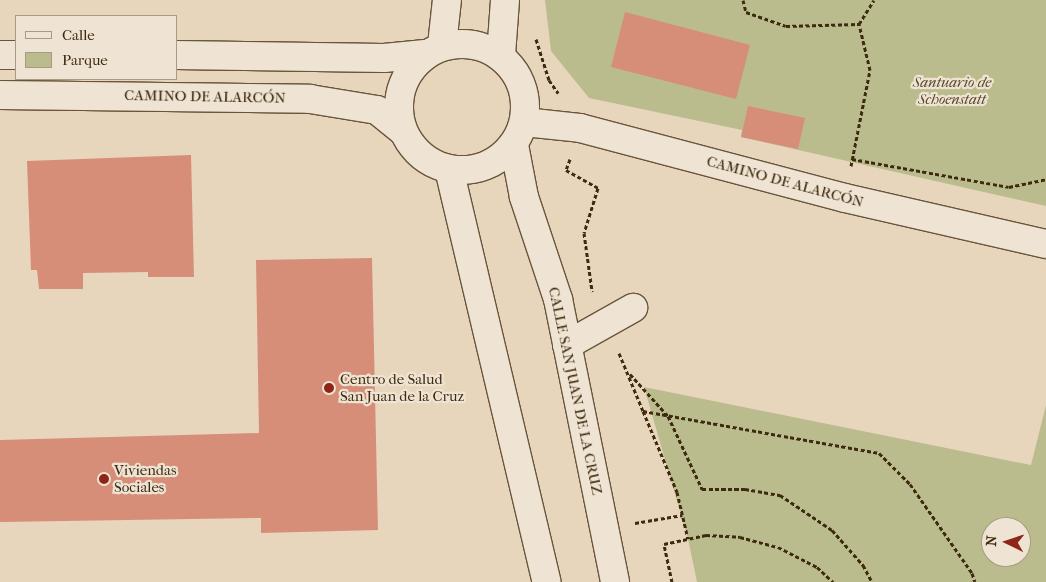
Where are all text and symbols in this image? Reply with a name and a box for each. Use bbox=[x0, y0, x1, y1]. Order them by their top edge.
legend bbox=[15, 15, 178, 80]
text: Calle bbox=[62, 26, 95, 44]
text: Parque bbox=[62, 51, 108, 69]
park label: Santuario de Schoenstatt bbox=[913, 73, 991, 108]
street label: CAMINO DE ALARCÓN bbox=[124, 87, 286, 107]
street label: CAMINO DE ALARCÓN bbox=[705, 152, 865, 212]
street label: CALLE SAN JUAN DE LA CRUZ bbox=[544, 285, 606, 497]
place label: Centro de Salud San Juan de la Cruz bbox=[340, 370, 464, 405]
marker: Centro de Salud San Juan de la Cruz bbox=[322, 381, 336, 395]
place label: Viviendas Sociales bbox=[114, 461, 176, 496]
marker: Viviendas Sociales bbox=[98, 473, 110, 485]
north arrow bbox=[981, 517, 1031, 567]
text: N bbox=[983, 535, 1000, 547]

